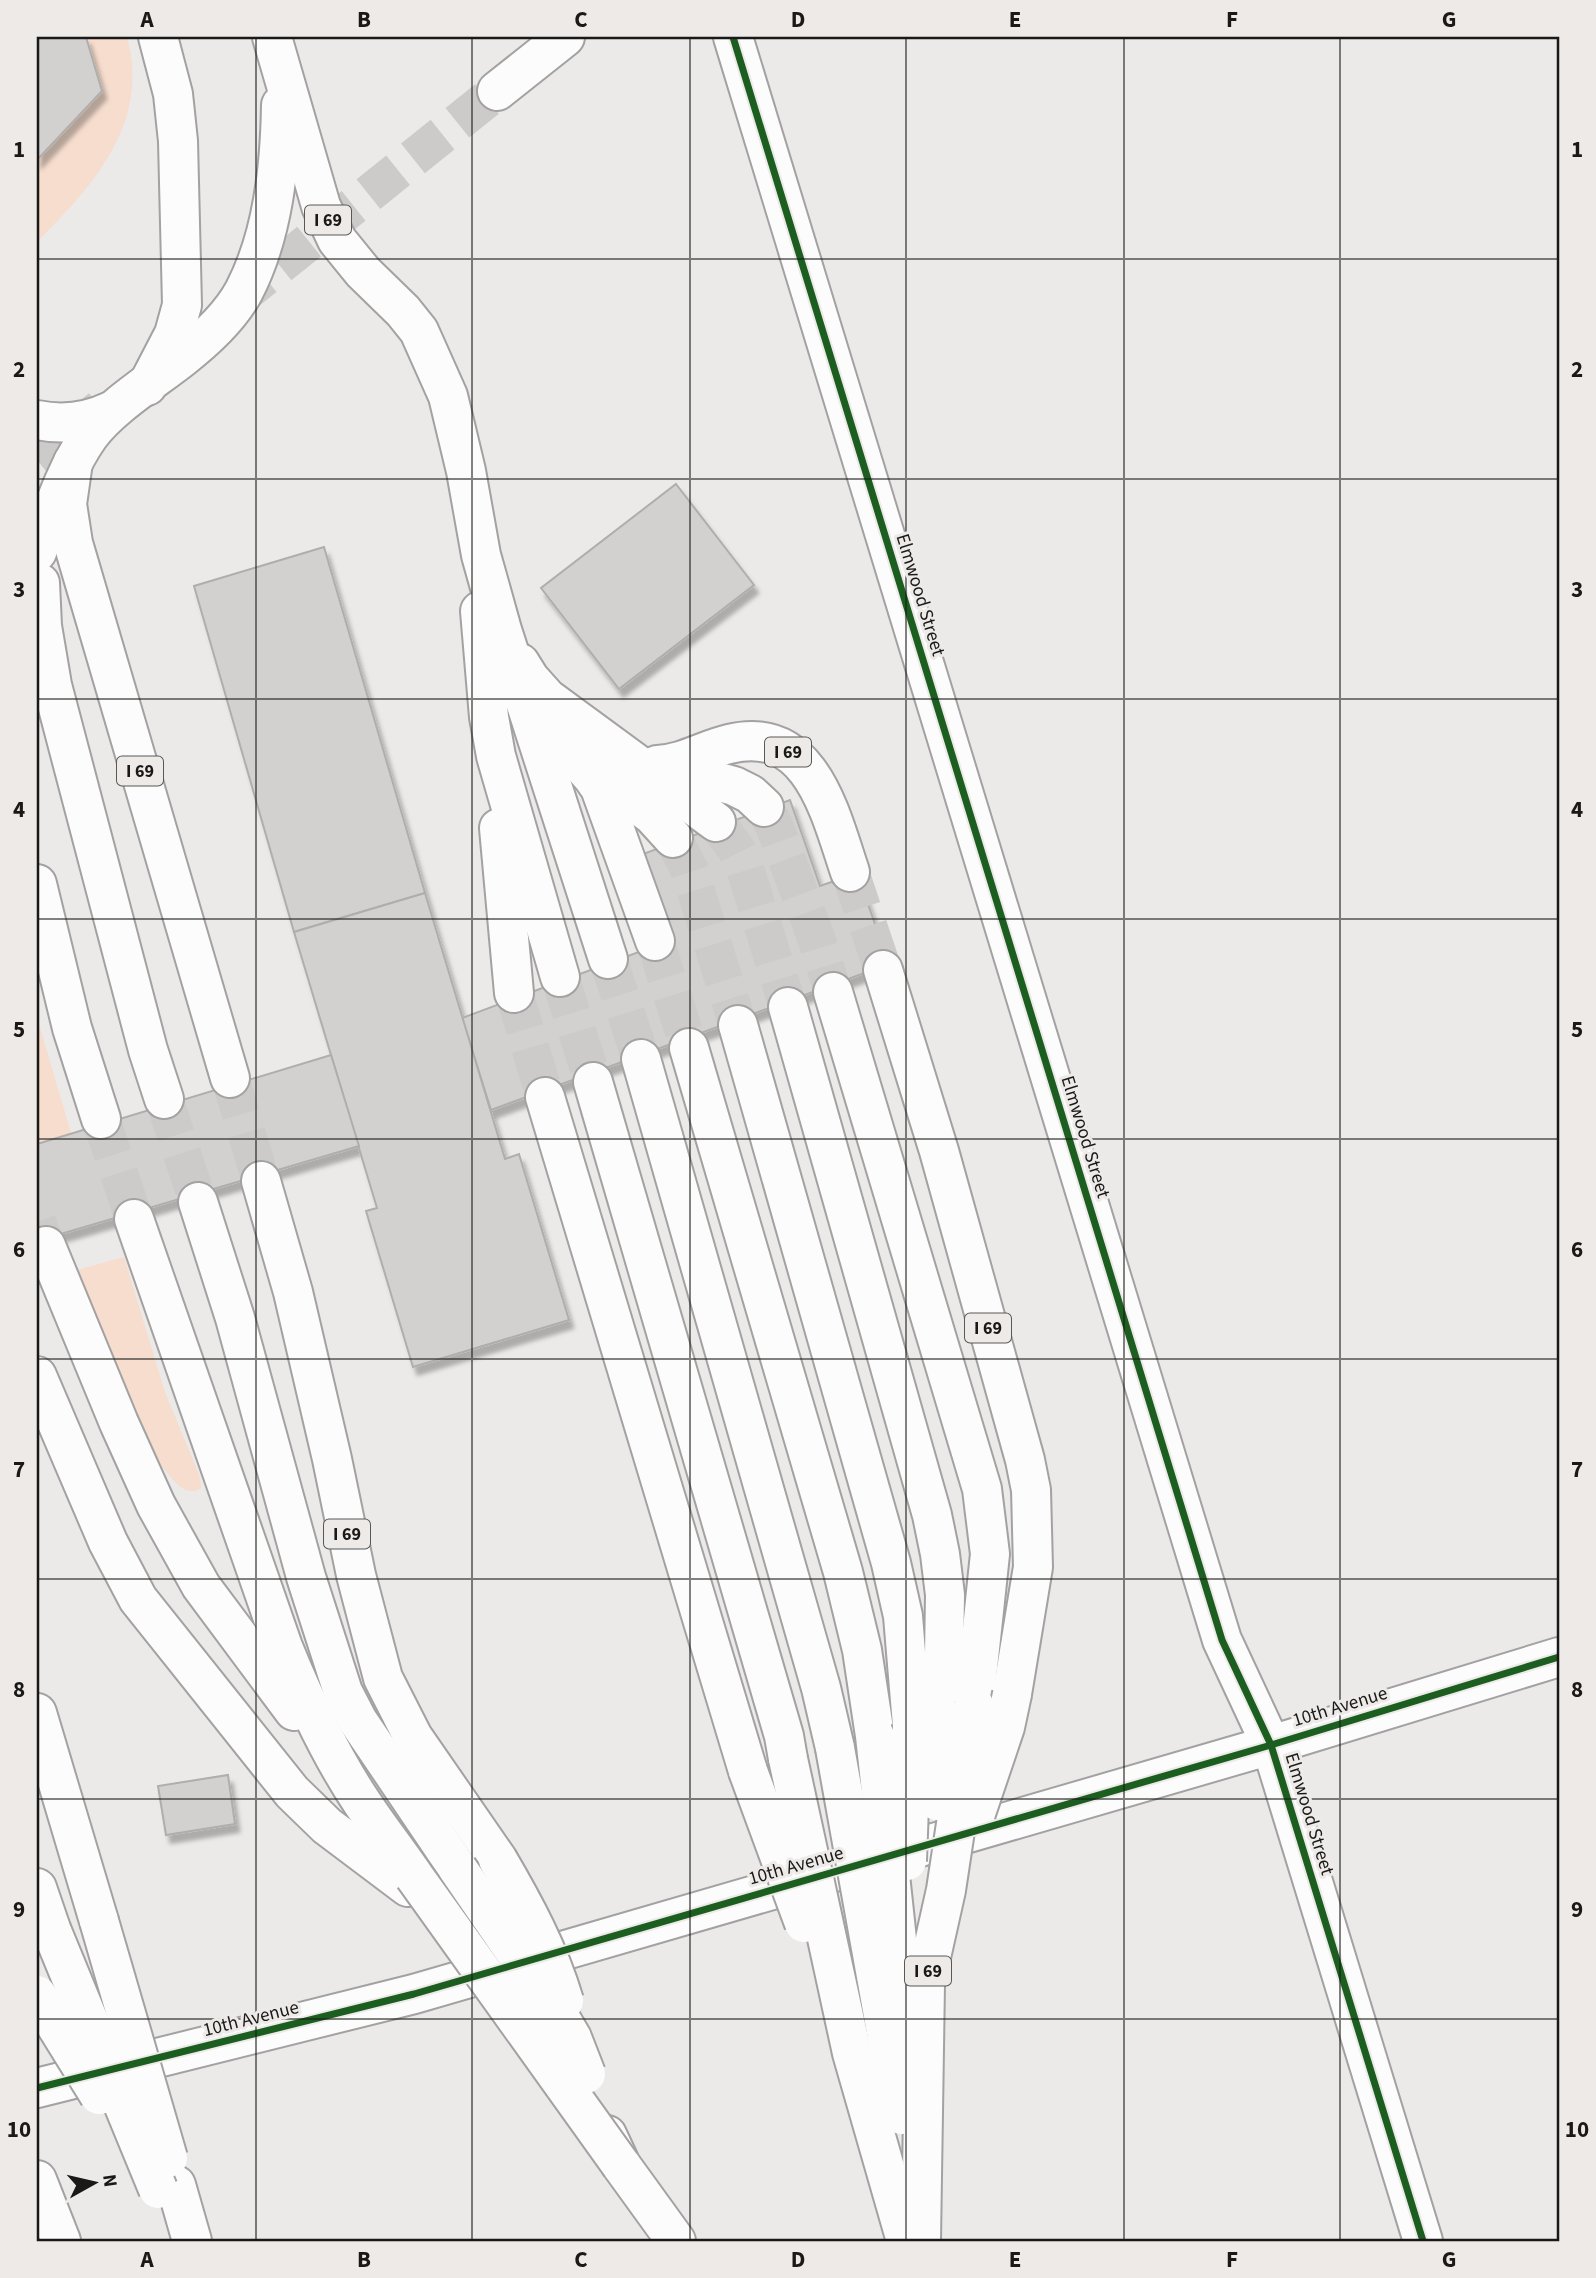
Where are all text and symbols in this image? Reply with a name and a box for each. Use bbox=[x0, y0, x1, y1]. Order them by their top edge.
text: A bbox=[139, 3, 154, 36]
text: B bbox=[357, 3, 371, 36]
text: C bbox=[574, 3, 588, 36]
text: D bbox=[791, 3, 805, 36]
text: E bbox=[1009, 3, 1021, 36]
text: F bbox=[1226, 3, 1238, 36]
text: G bbox=[1442, 3, 1456, 36]
text: 1 bbox=[13, 133, 25, 166]
text: 1 bbox=[1571, 133, 1583, 166]
road number: I 69 bbox=[305, 205, 351, 234]
text: 2 bbox=[13, 353, 25, 386]
text: 2 bbox=[1571, 353, 1583, 386]
street label: Elmwood Street bbox=[889, 530, 952, 660]
text: 3 bbox=[13, 573, 25, 606]
text: 3 bbox=[1571, 573, 1583, 606]
road number: I 69 bbox=[765, 738, 811, 766]
road number: I 69 bbox=[117, 756, 163, 786]
text: 4 bbox=[13, 793, 25, 826]
text: 4 bbox=[1571, 793, 1583, 826]
text: 5 bbox=[13, 1013, 25, 1046]
text: 5 bbox=[1571, 1013, 1583, 1046]
street label: Elmwood Street bbox=[1054, 1072, 1117, 1202]
text: 6 bbox=[13, 1233, 25, 1266]
text: 6 bbox=[1571, 1233, 1583, 1266]
road number: I 69 bbox=[965, 1314, 1011, 1343]
text: 7 bbox=[13, 1453, 25, 1486]
text: 7 bbox=[1571, 1453, 1583, 1486]
road number: I 69 bbox=[324, 1520, 370, 1548]
text: 8 bbox=[13, 1673, 25, 1706]
text: 8 bbox=[1571, 1673, 1583, 1706]
street label: 10th Avenue bbox=[1289, 1680, 1391, 1734]
street label: Elmwood Street bbox=[1278, 1749, 1341, 1879]
street label: 10th Avenue bbox=[745, 1840, 847, 1892]
text: 9 bbox=[13, 1893, 25, 1926]
text: 9 bbox=[1571, 1893, 1583, 1926]
road number: I 69 bbox=[905, 1956, 951, 1985]
street label: 10th Avenue bbox=[200, 1994, 302, 2044]
text: 10 bbox=[7, 2113, 31, 2146]
text: 10 bbox=[1565, 2113, 1589, 2146]
north arrow bbox=[60, 2148, 130, 2218]
text: N bbox=[95, 2173, 124, 2189]
text: A bbox=[139, 2243, 154, 2276]
text: B bbox=[357, 2243, 371, 2276]
text: C bbox=[574, 2243, 588, 2276]
text: D bbox=[791, 2243, 805, 2276]
text: E bbox=[1009, 2243, 1021, 2276]
text: F bbox=[1226, 2243, 1238, 2276]
text: G bbox=[1442, 2243, 1456, 2276]

